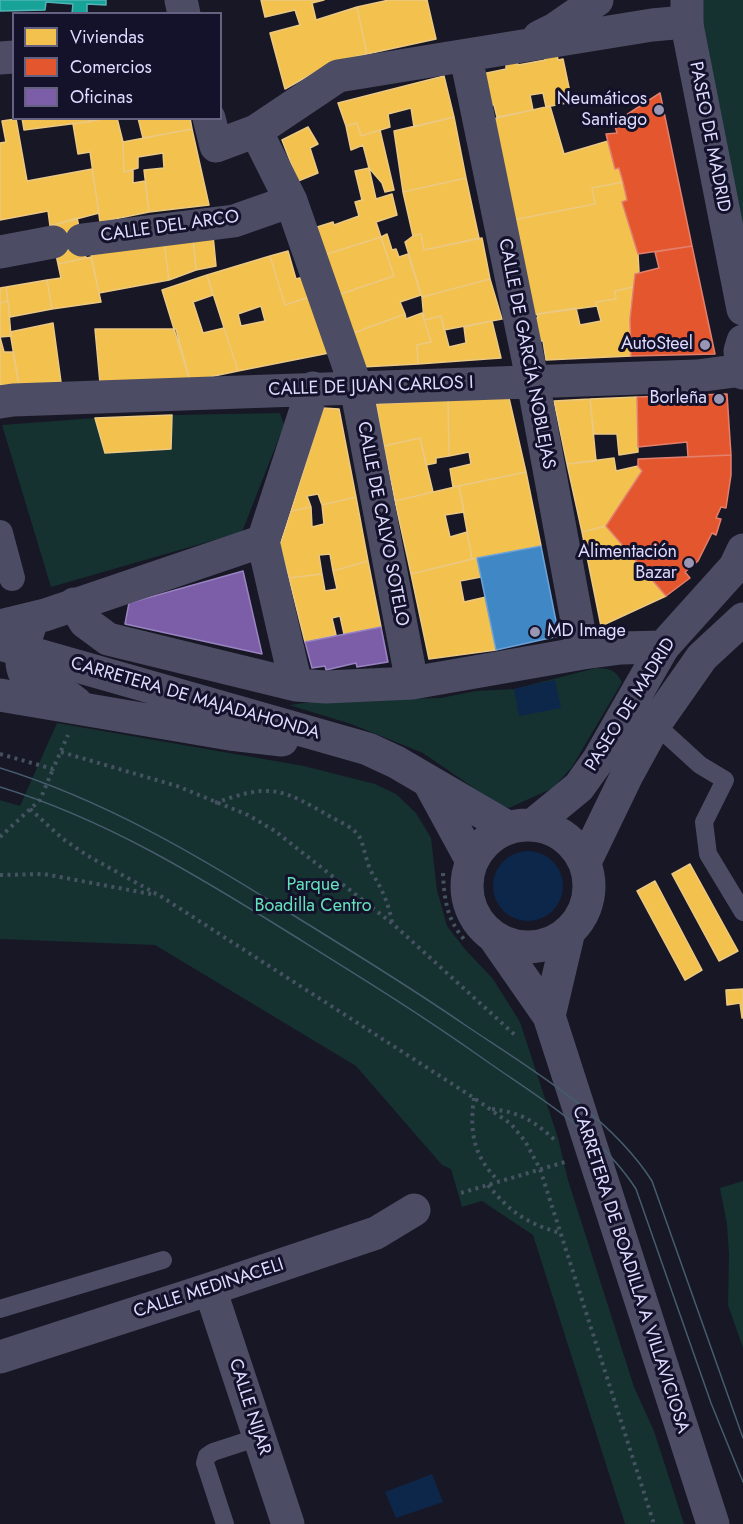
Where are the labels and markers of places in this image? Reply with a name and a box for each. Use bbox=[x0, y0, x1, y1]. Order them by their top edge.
place label: Neumáticos Santiago bbox=[557, 89, 647, 132]
marker: Neumáticos Santiago bbox=[652, 103, 666, 117]
place label: AutoSteel bbox=[621, 334, 693, 356]
marker: AutoSteel bbox=[698, 338, 712, 352]
place label: Borleña bbox=[649, 388, 707, 410]
marker: Borleña bbox=[712, 392, 726, 406]
place label: Alimentación Bazar bbox=[578, 542, 677, 584]
marker: Alimentación Bazar bbox=[682, 556, 696, 570]
place label: MD Image bbox=[547, 621, 626, 643]
marker: MD Image bbox=[528, 625, 542, 639]

